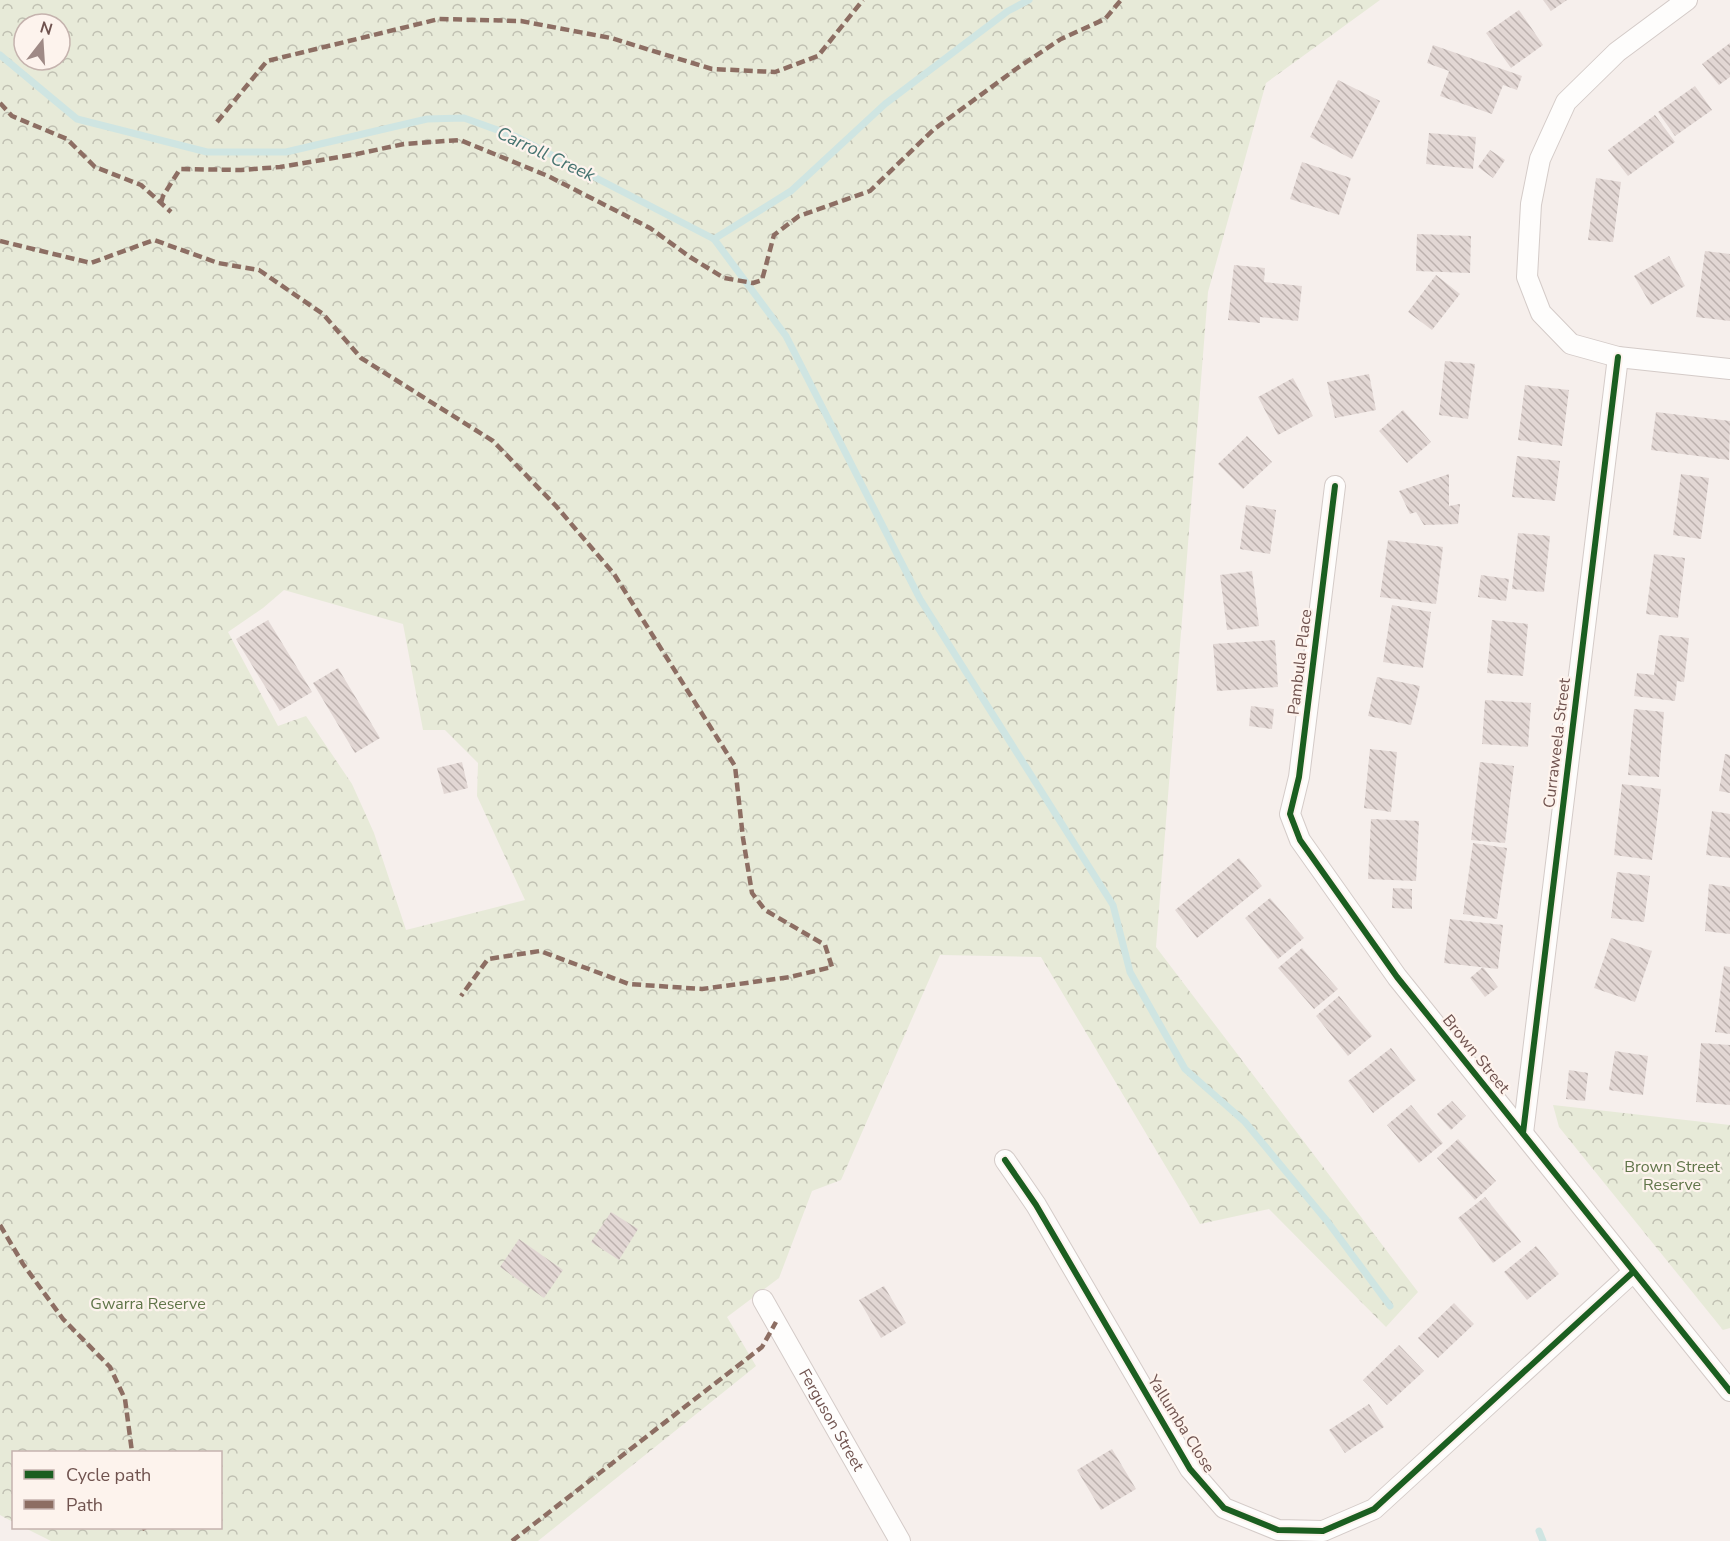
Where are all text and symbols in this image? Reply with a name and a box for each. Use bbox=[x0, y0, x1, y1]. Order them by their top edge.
north arrow bbox=[12, 12, 72, 72]
text: N bbox=[37, 16, 55, 41]
water label: Carroll Creek bbox=[493, 121, 600, 188]
street label: Pambula Place bbox=[1283, 608, 1317, 716]
street label: Curraweela Street bbox=[1538, 676, 1576, 809]
street label: Brown Street bbox=[1437, 1010, 1515, 1098]
park label: Brown Street Reserve bbox=[1624, 1156, 1720, 1196]
park label: Gwarra Reserve bbox=[90, 1293, 206, 1315]
street label: Ferguson Street bbox=[793, 1365, 869, 1476]
street label: Yallumba Close bbox=[1142, 1370, 1220, 1477]
legend bbox=[12, 1451, 222, 1529]
text: Cycle path bbox=[66, 1463, 151, 1487]
text: Path bbox=[66, 1493, 103, 1517]

